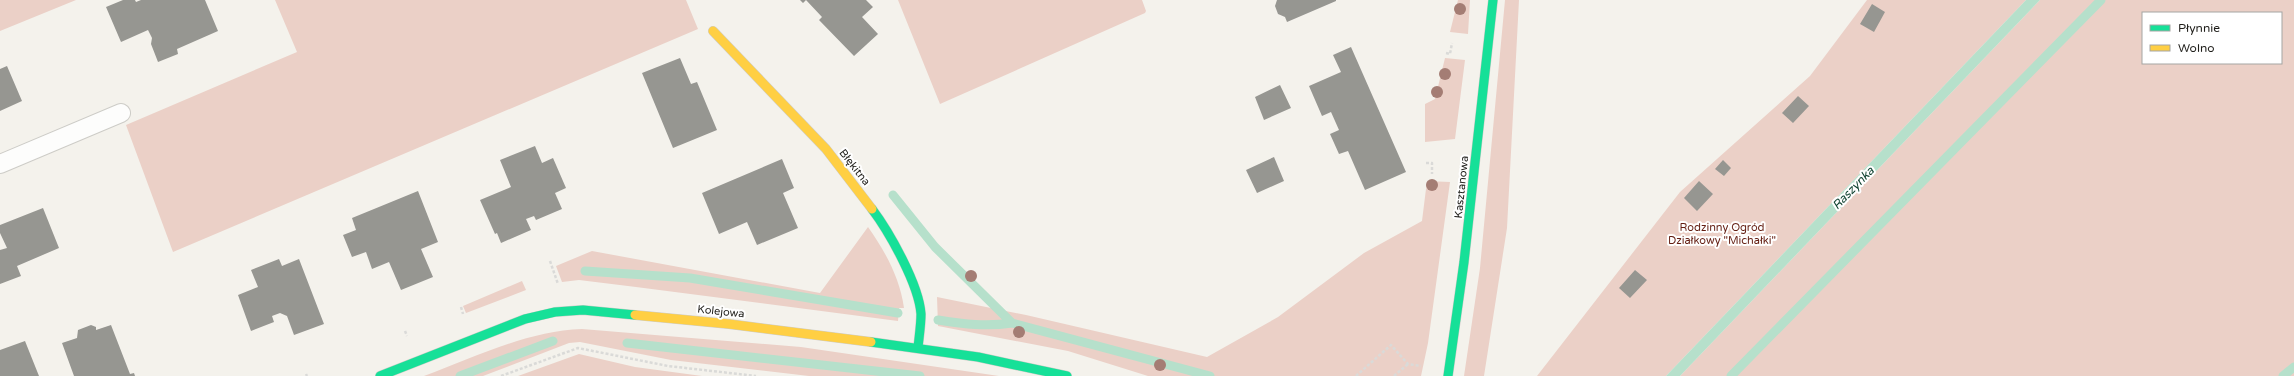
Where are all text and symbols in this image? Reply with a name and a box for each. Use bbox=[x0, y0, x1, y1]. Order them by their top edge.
legend bbox=[2142, 12, 2282, 64]
text: Płynnie bbox=[2178, 21, 2220, 35]
text: Wolno bbox=[2178, 41, 2214, 55]
street label: Błękitna bbox=[836, 147, 873, 188]
street label: Kasztanowa bbox=[1452, 155, 1471, 219]
water label: Raszynka bbox=[1829, 164, 1877, 212]
park label: Rodzinny Ogród Działkowy "Michałki" bbox=[1668, 221, 1776, 247]
street label: Kolejowa bbox=[697, 303, 745, 320]

